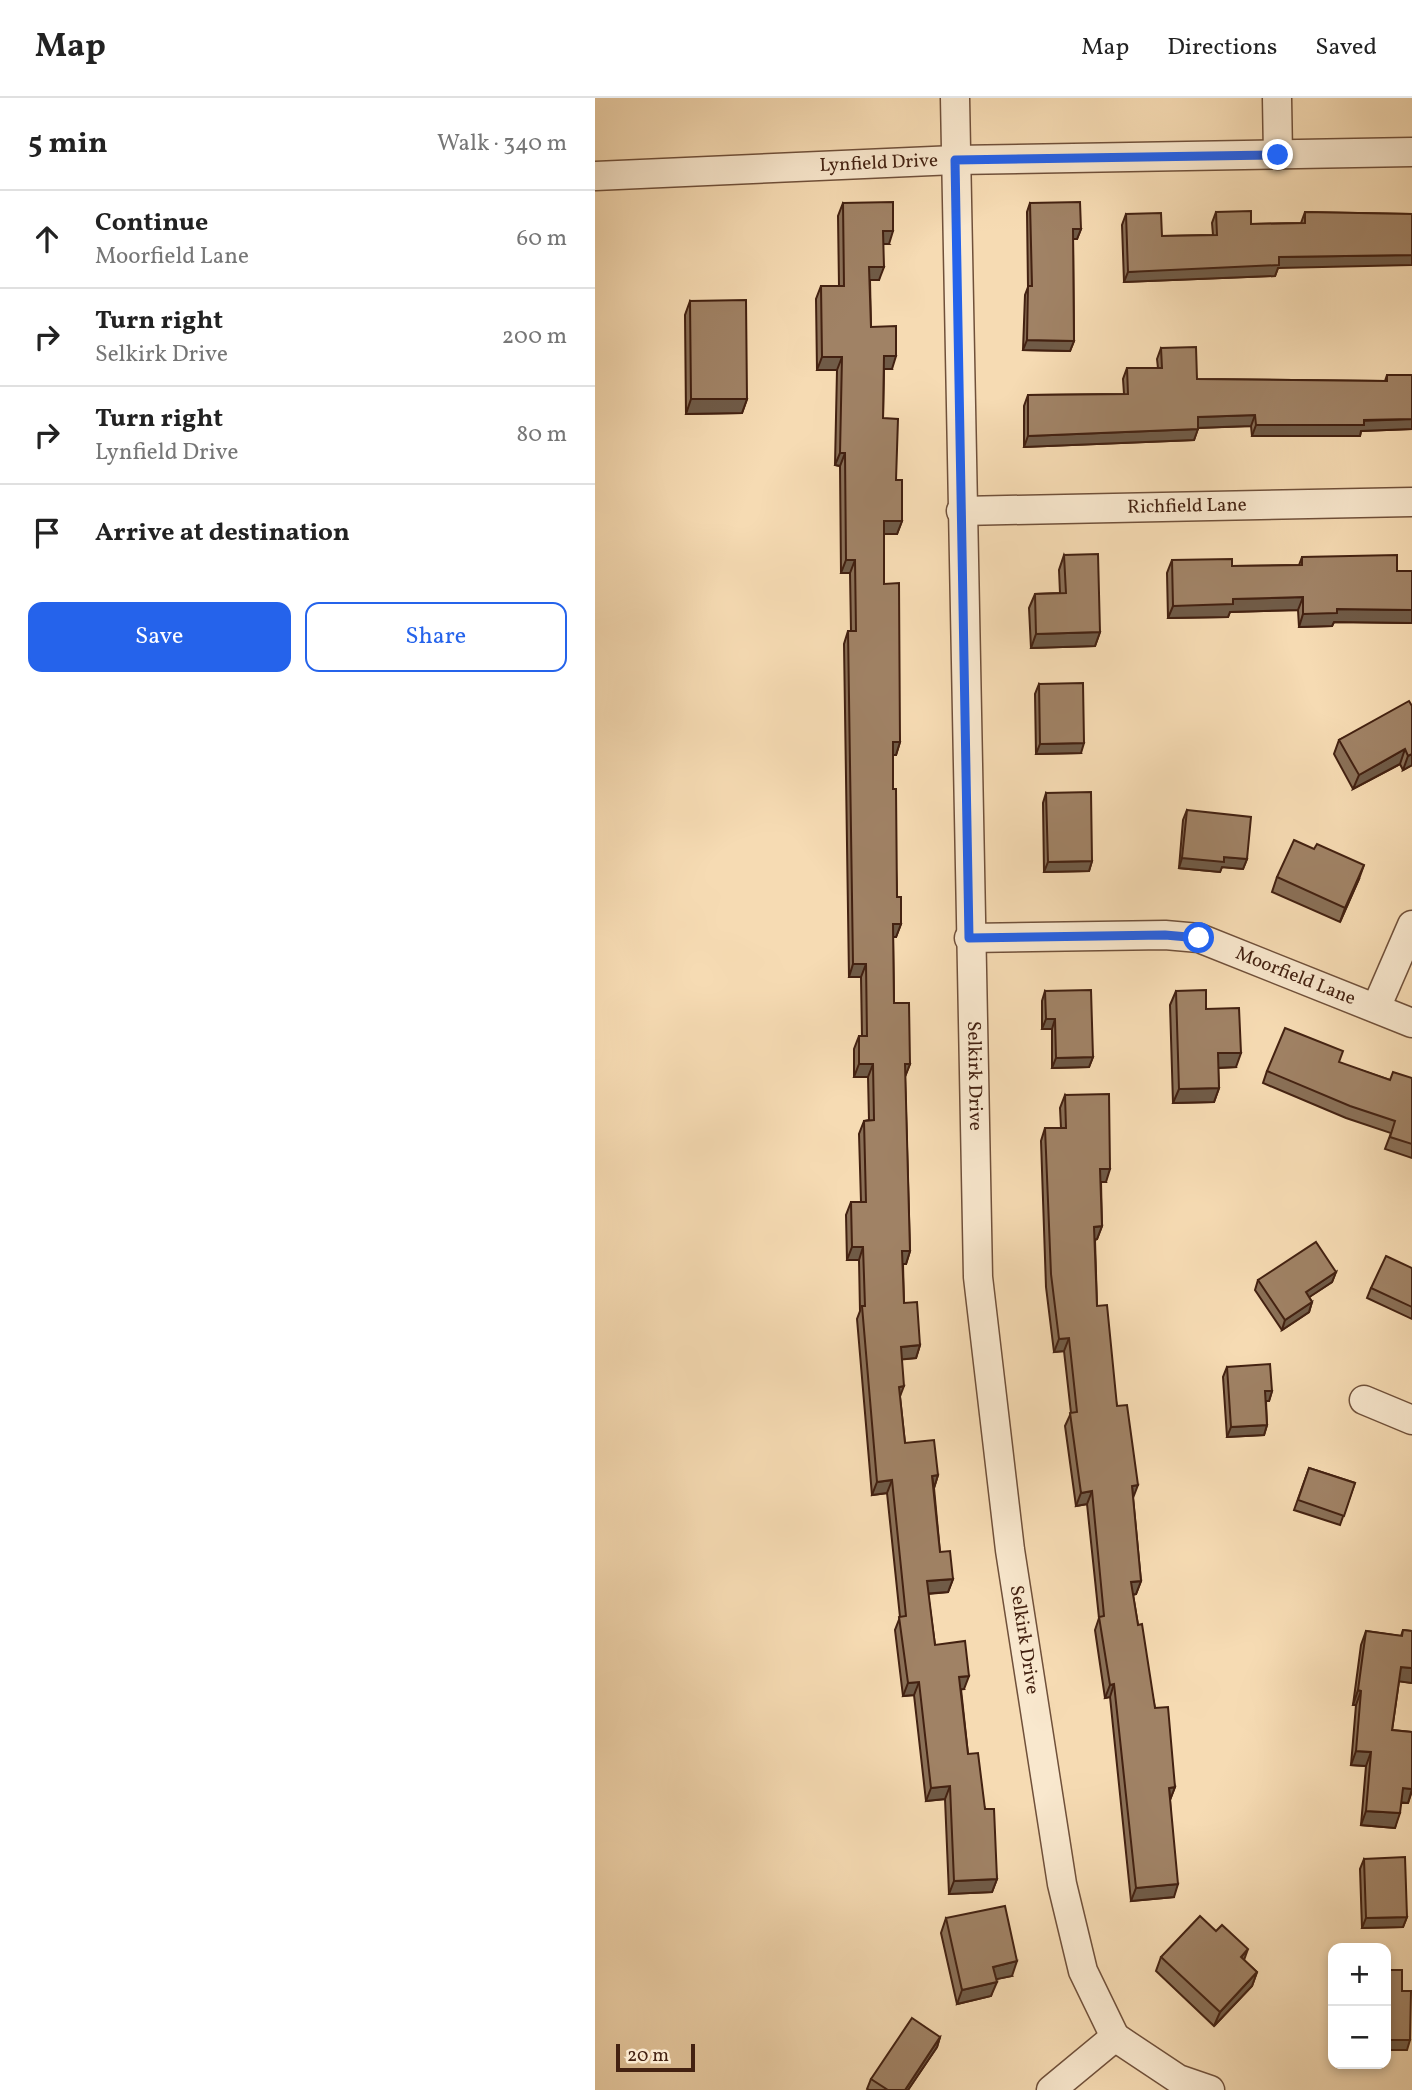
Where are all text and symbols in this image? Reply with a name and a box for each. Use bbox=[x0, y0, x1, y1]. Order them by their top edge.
text: Map bbox=[35, 25, 106, 71]
text: Map bbox=[1081, 31, 1129, 65]
text: Directions bbox=[1167, 31, 1277, 65]
text: Saved bbox=[1315, 31, 1377, 65]
text: 5 min bbox=[28, 123, 108, 165]
text: Walk · 340 m bbox=[437, 128, 567, 160]
route end bbox=[1262, 139, 1293, 170]
street label: Lynfield Drive bbox=[819, 148, 939, 179]
text: Continue bbox=[95, 205, 208, 241]
icon: ahead bbox=[28, 220, 66, 258]
text: 60 m bbox=[517, 223, 567, 255]
text: Moorfield Lane bbox=[95, 241, 249, 273]
text: Turn right bbox=[95, 303, 223, 339]
icon: right bbox=[28, 318, 66, 356]
text: 200 m bbox=[502, 321, 567, 353]
text: Selkirk Drive bbox=[95, 339, 228, 371]
text: Turn right bbox=[95, 401, 223, 437]
icon: right bbox=[28, 416, 66, 454]
text: 80 m bbox=[517, 419, 567, 451]
text: Lynfield Drive bbox=[95, 437, 238, 469]
street label: Richfield Lane bbox=[1127, 492, 1247, 521]
icon: arrive bbox=[28, 514, 66, 552]
text: Arrive at destination bbox=[95, 515, 350, 551]
button: Save bbox=[28, 602, 291, 672]
button: Share bbox=[305, 602, 567, 672]
route start bbox=[1183, 922, 1214, 953]
street label: Moorfield Lane bbox=[1232, 941, 1359, 1012]
street label: Selkirk Drive bbox=[960, 1021, 988, 1131]
street label: Selkirk Drive bbox=[1003, 1584, 1045, 1696]
map controls bbox=[1328, 1943, 1391, 2069]
button: + bbox=[1328, 1943, 1391, 2006]
button: − bbox=[1328, 2006, 1391, 2069]
scale bar bbox=[616, 2041, 695, 2073]
text: 20 m bbox=[627, 2043, 669, 2069]

